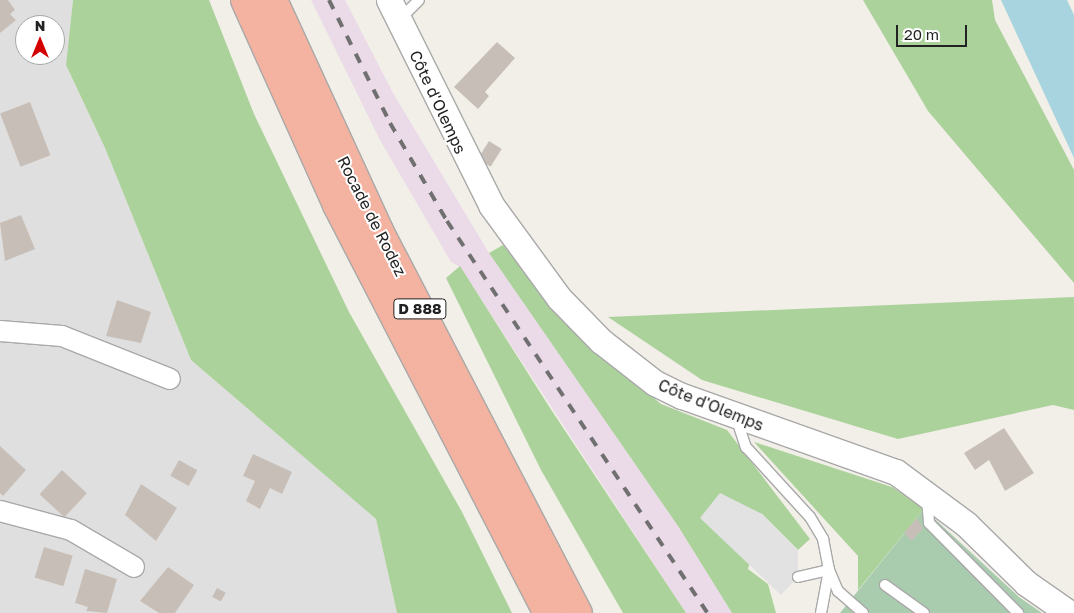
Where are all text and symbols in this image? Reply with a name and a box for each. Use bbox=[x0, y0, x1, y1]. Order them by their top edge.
north arrow bbox=[15, 15, 65, 65]
scale bar bbox=[899, 15, 970, 47]
text: N bbox=[35, 17, 45, 34]
text: 20 m bbox=[904, 25, 939, 43]
street label: Côte d'Olemps bbox=[406, 47, 470, 157]
street label: Rocade de Rodez bbox=[334, 153, 410, 279]
road number: D 888 bbox=[392, 296, 448, 322]
street label: Côte d'Olemps bbox=[655, 375, 767, 435]

